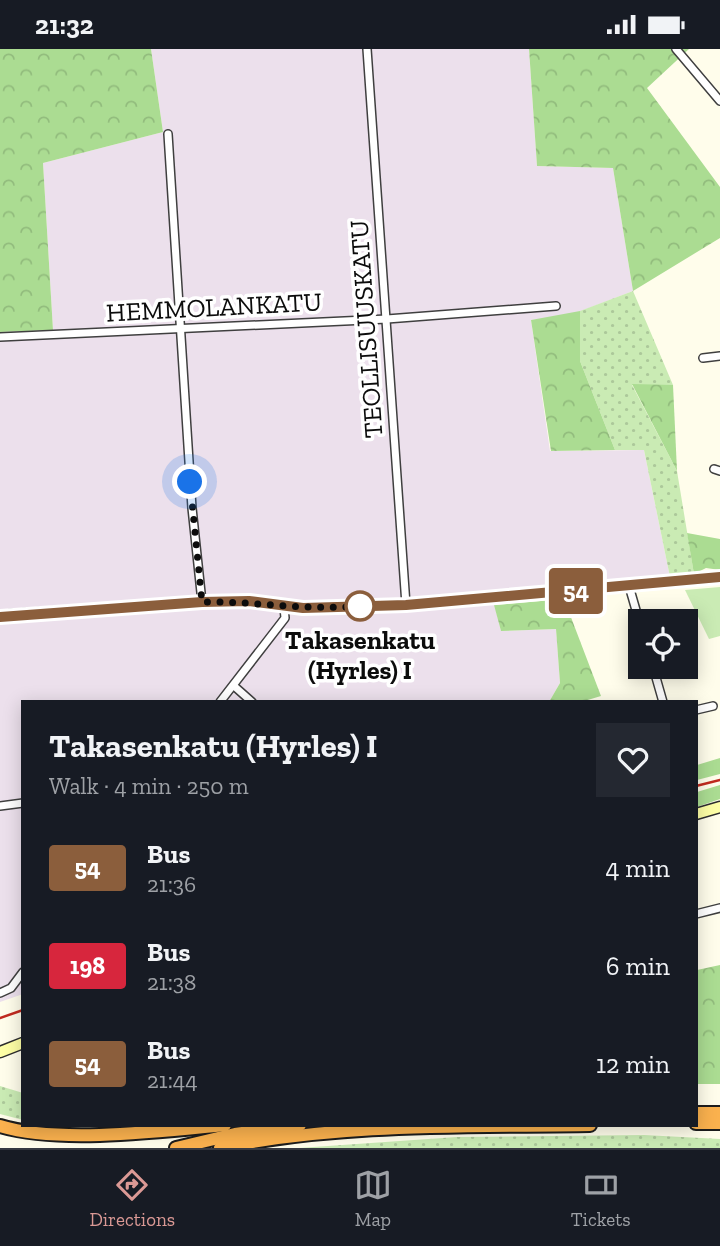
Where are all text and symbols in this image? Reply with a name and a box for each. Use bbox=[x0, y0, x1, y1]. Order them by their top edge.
text: 21:32 bbox=[35, 9, 94, 41]
street label: TEOLLISUUSKATU bbox=[342, 219, 390, 439]
street label: HEMMOLANKATU bbox=[105, 285, 323, 329]
your location bbox=[172, 464, 207, 499]
line badge: 54 bbox=[544, 568, 608, 614]
text: 54 bbox=[563, 576, 589, 605]
marker: Takasenkatu (Hyrles) I bbox=[345, 591, 375, 621]
map controls bbox=[628, 609, 698, 679]
button: locate bbox=[628, 609, 698, 679]
place label: Takasenkatu (Hyrles) I bbox=[285, 624, 435, 686]
button: heart bbox=[596, 723, 670, 797]
text: Takasenkatu (Hyrles) I bbox=[49, 726, 378, 765]
text: Walk · 4 min · 250 m bbox=[49, 772, 249, 800]
text: Bus bbox=[147, 838, 190, 870]
text: 4 min bbox=[605, 852, 670, 884]
text: 54 bbox=[74, 853, 101, 882]
text: 21:36 bbox=[147, 870, 196, 898]
text: Bus bbox=[147, 936, 190, 968]
text: 6 min bbox=[606, 950, 670, 982]
text: 198 bbox=[70, 951, 105, 980]
text: 21:38 bbox=[147, 968, 196, 996]
text: Bus bbox=[147, 1034, 190, 1066]
text: 12 min bbox=[596, 1048, 670, 1080]
text: 54 bbox=[74, 1049, 101, 1078]
text: 21:44 bbox=[147, 1066, 198, 1094]
tab: Directions bbox=[89, 1166, 175, 1231]
tab: Map bbox=[354, 1166, 392, 1231]
tab: Tickets bbox=[571, 1166, 631, 1231]

